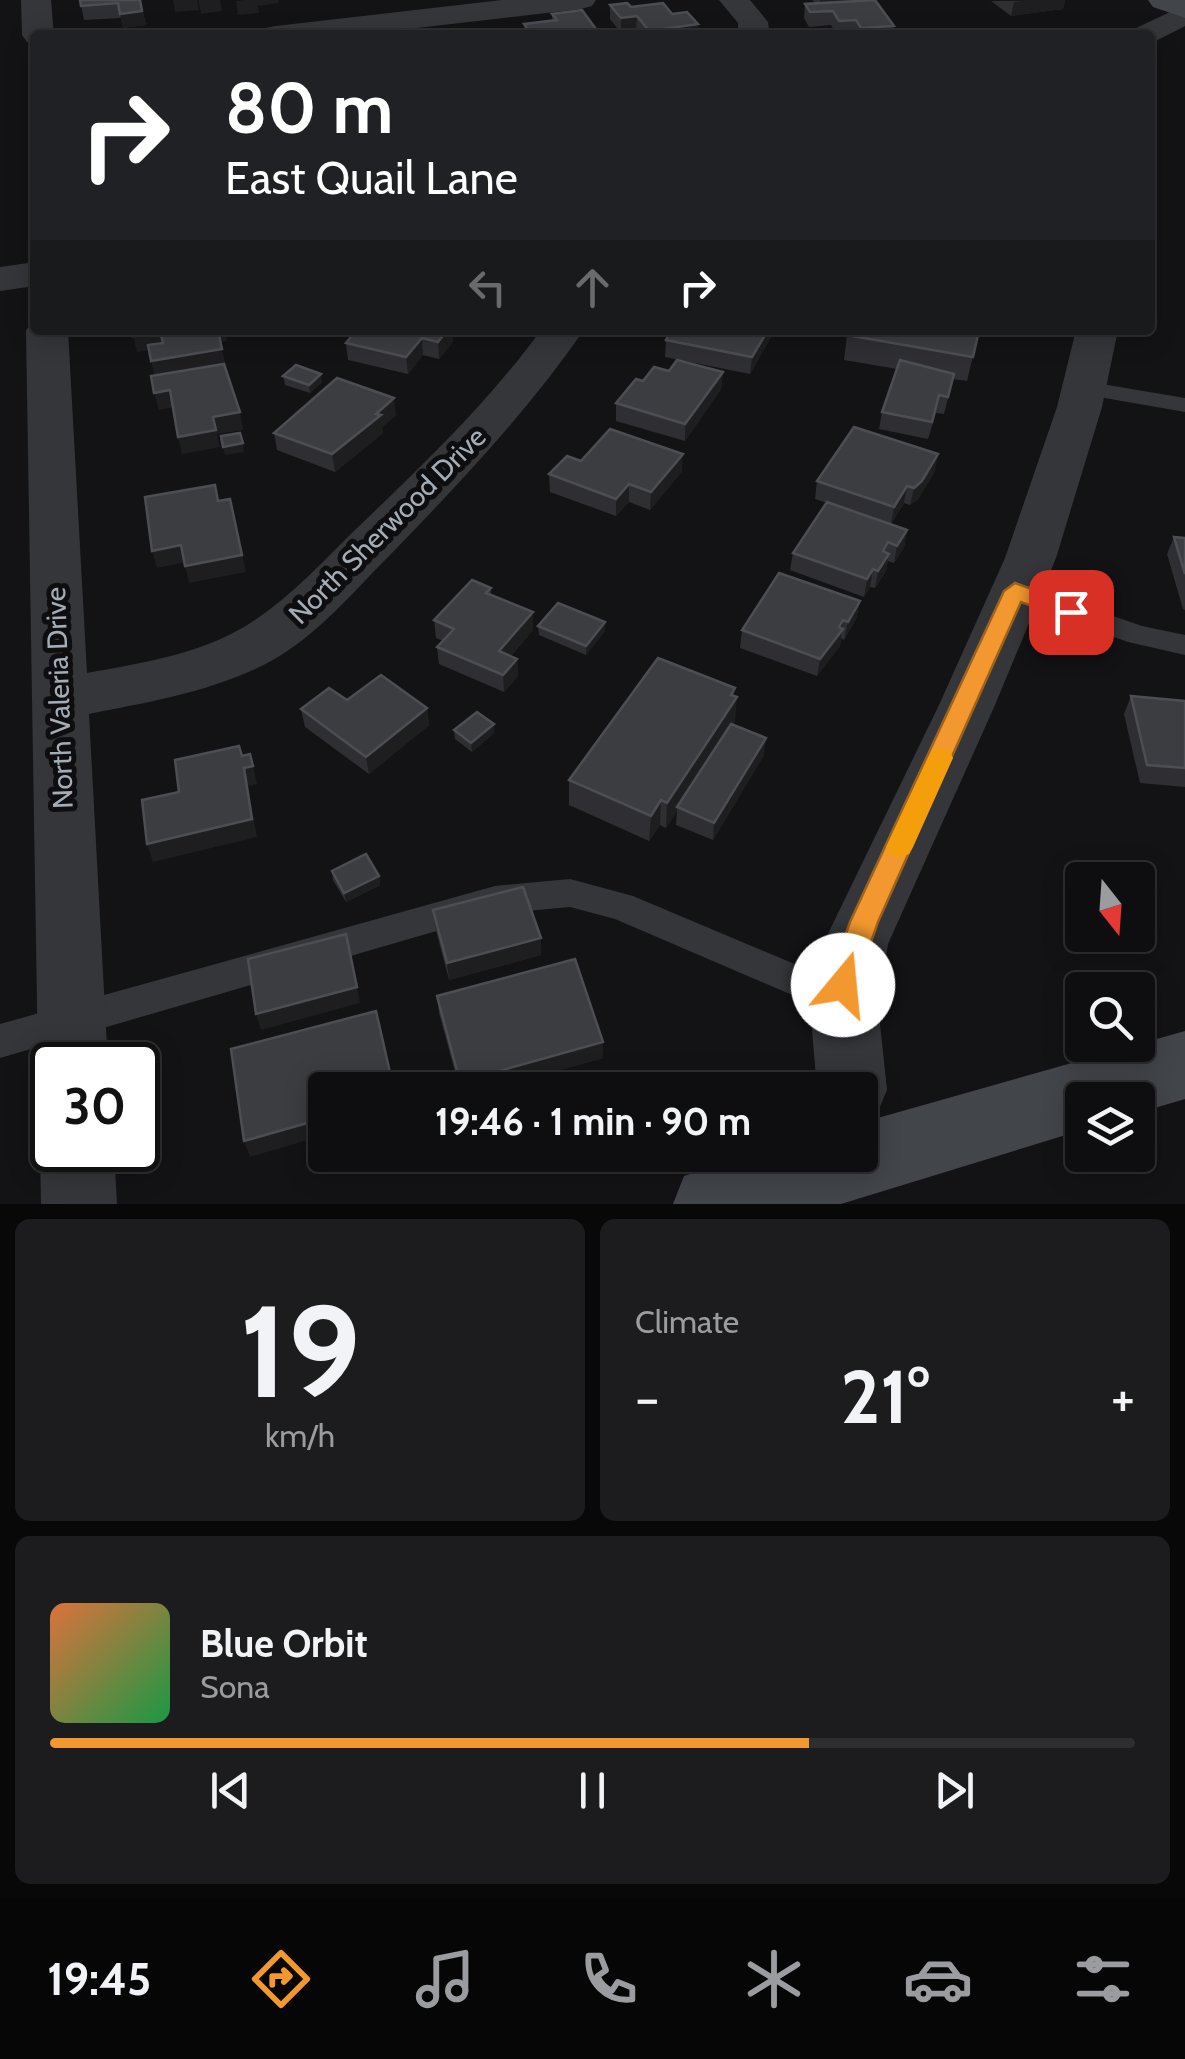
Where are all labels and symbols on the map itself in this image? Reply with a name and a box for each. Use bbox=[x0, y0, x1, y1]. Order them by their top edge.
street label: North Sherwood Drive bbox=[281, 419, 493, 631]
pin bbox=[1029, 570, 1114, 655]
street label: North Valeria Drive bbox=[38, 586, 80, 810]
north arrow bbox=[1065, 862, 1155, 952]
position arrow bbox=[791, 933, 895, 1037]
speed limit sign: 30 bbox=[30, 1042, 160, 1172]

